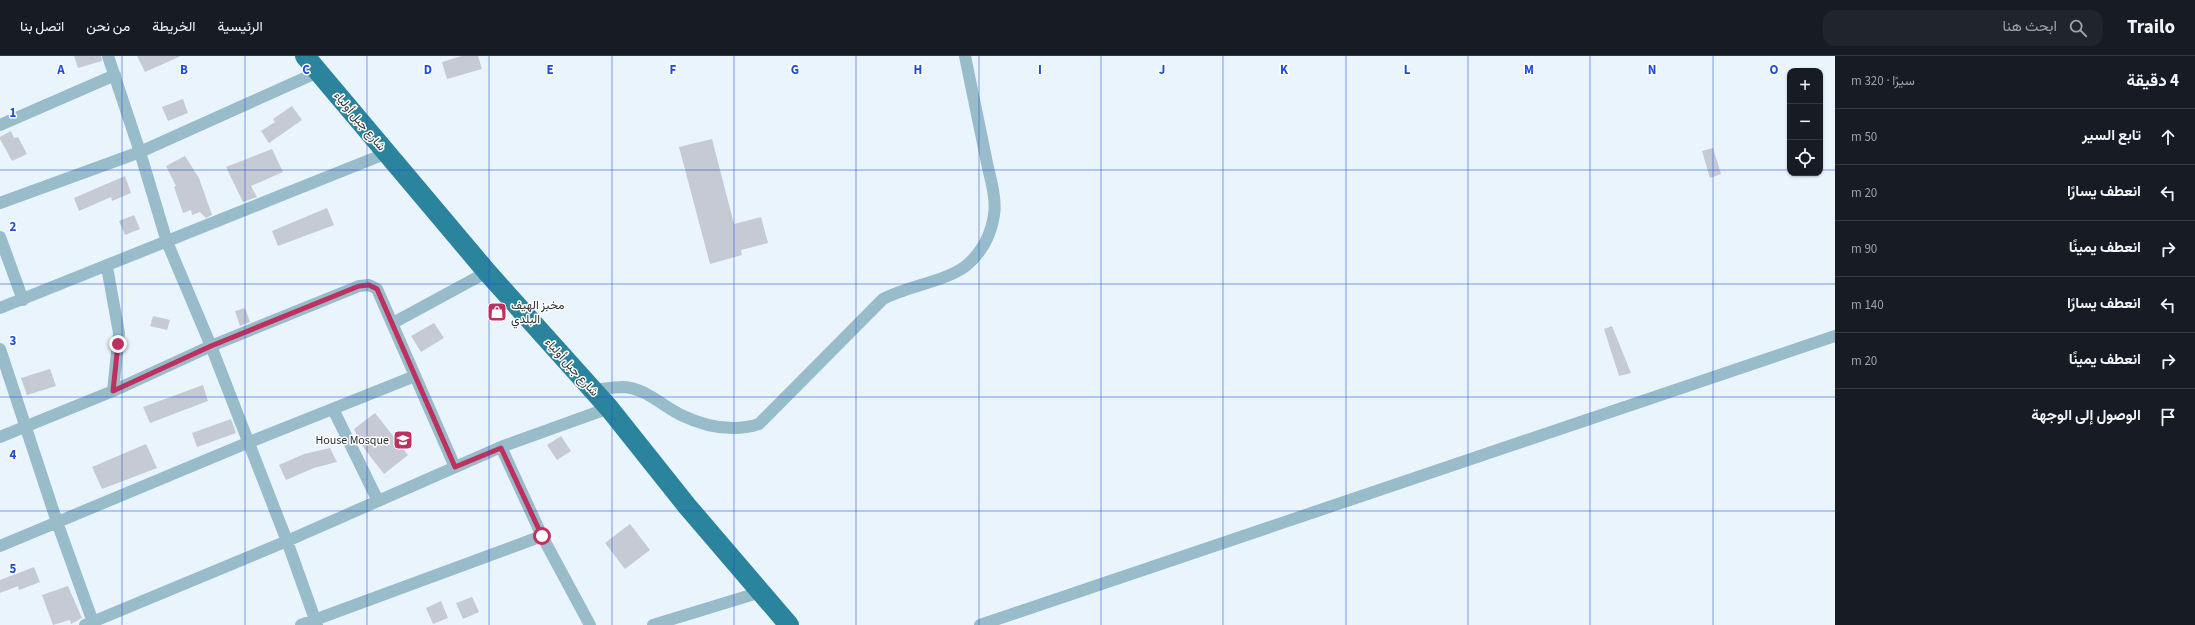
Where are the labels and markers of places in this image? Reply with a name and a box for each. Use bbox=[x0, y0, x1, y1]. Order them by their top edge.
place label: مخبز الهيف البلدي bbox=[511, 297, 565, 329]
shop icon: مخبز الهيف البلدي bbox=[486, 301, 508, 323]
school or university icon: House Mosque bbox=[392, 429, 414, 451]
place label: House Mosque bbox=[315, 432, 389, 449]

